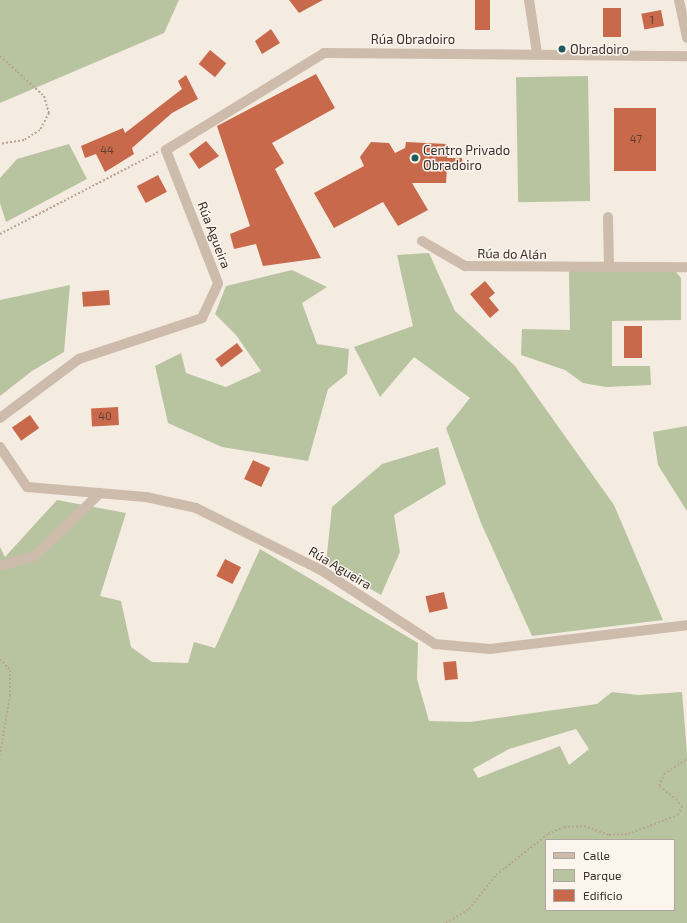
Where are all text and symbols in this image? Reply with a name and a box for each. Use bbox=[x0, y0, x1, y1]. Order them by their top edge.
house number: 1 bbox=[650, 13, 654, 27]
street label: Rúa Obradoiro bbox=[371, 31, 455, 47]
place label: Obradoiro bbox=[570, 41, 629, 57]
marker: Obradoiro bbox=[557, 44, 567, 54]
house number: 47 bbox=[630, 132, 642, 146]
house number: 44 bbox=[100, 143, 114, 157]
place label: Centro Privado Obradoiro bbox=[423, 143, 510, 174]
marker: Centro Privado Obradoiro bbox=[410, 153, 420, 163]
street label: Rúa Agueira bbox=[194, 199, 234, 271]
street label: Rúa do Alán bbox=[477, 246, 547, 262]
house number: 40 bbox=[98, 409, 112, 423]
street label: Rúa Agueira bbox=[306, 543, 374, 593]
legend bbox=[545, 839, 675, 911]
text: Calle bbox=[583, 848, 610, 862]
text: Parque bbox=[583, 868, 621, 882]
text: Edificio bbox=[583, 888, 623, 902]

